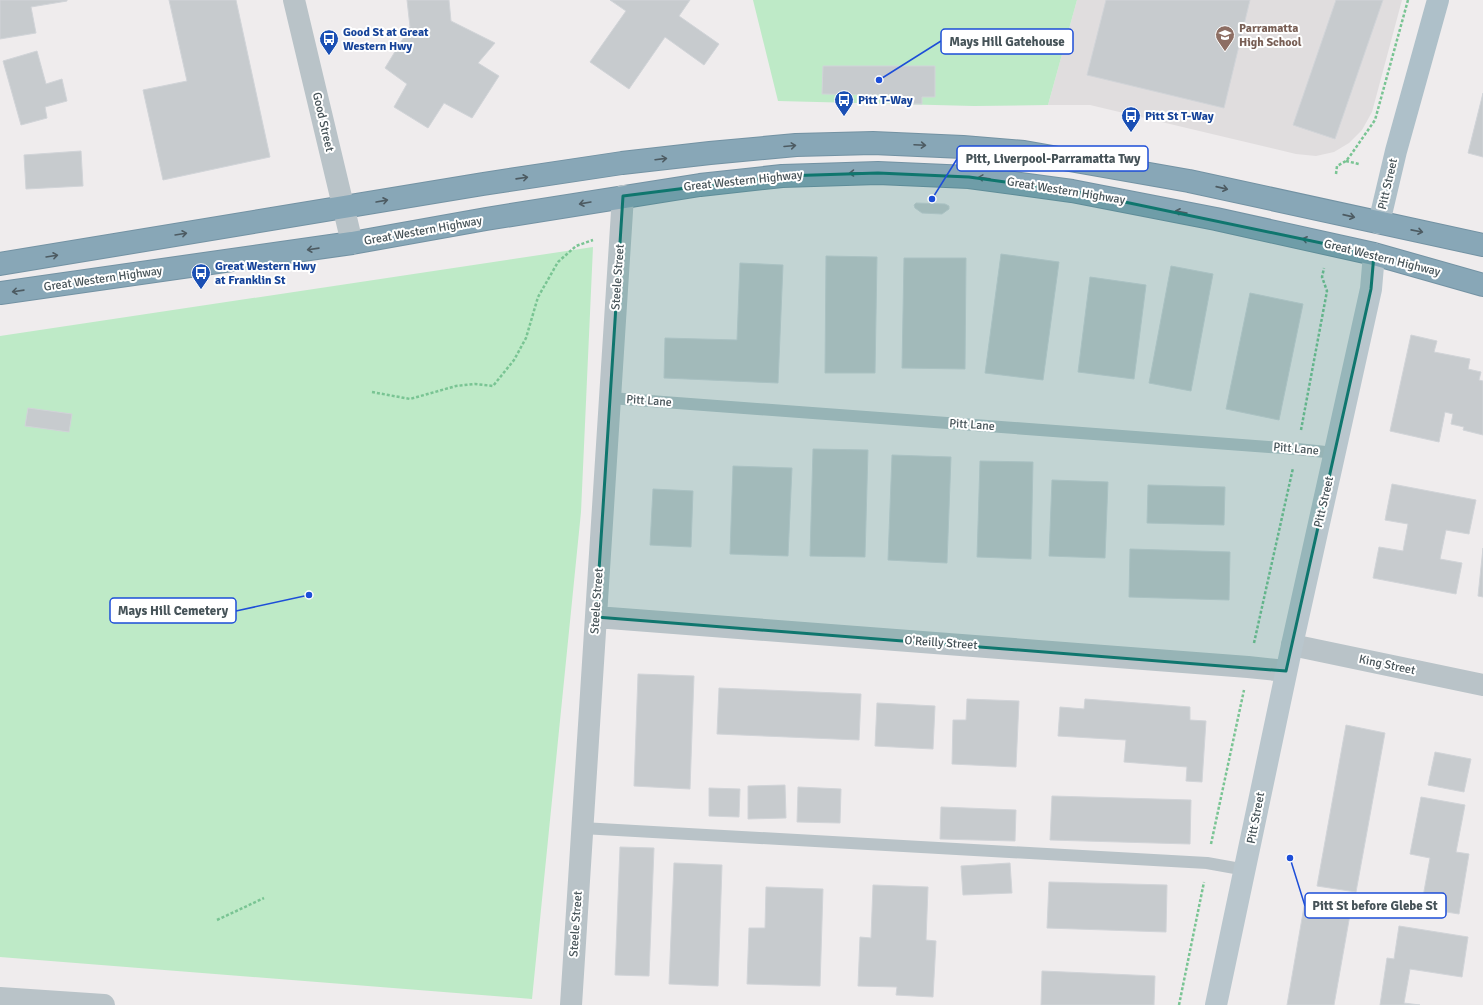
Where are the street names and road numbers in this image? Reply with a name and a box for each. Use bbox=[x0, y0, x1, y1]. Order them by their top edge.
street label: Good Street bbox=[309, 91, 337, 153]
street label: Pitt Street bbox=[1375, 157, 1401, 211]
street label: Great Western Highway bbox=[683, 167, 804, 195]
street label: Great Western Highway bbox=[1006, 174, 1127, 208]
street label: Great Western Highway bbox=[363, 213, 484, 249]
street label: Great Western Highway bbox=[1322, 236, 1442, 280]
street label: Steele Street bbox=[608, 244, 628, 310]
street label: Great Western Highway bbox=[43, 263, 164, 295]
street label: Pitt Lane bbox=[626, 392, 672, 410]
street label: Pitt Lane bbox=[949, 416, 995, 434]
street label: Pitt Lane bbox=[1273, 440, 1319, 458]
street label: Pitt Street bbox=[1311, 475, 1337, 529]
street label: Steele Street bbox=[587, 568, 607, 634]
street label: O'Reilly Street bbox=[904, 633, 978, 653]
street label: King Street bbox=[1357, 652, 1417, 678]
street label: Pitt Street bbox=[1244, 791, 1268, 845]
street label: Steele Street bbox=[566, 891, 586, 957]

